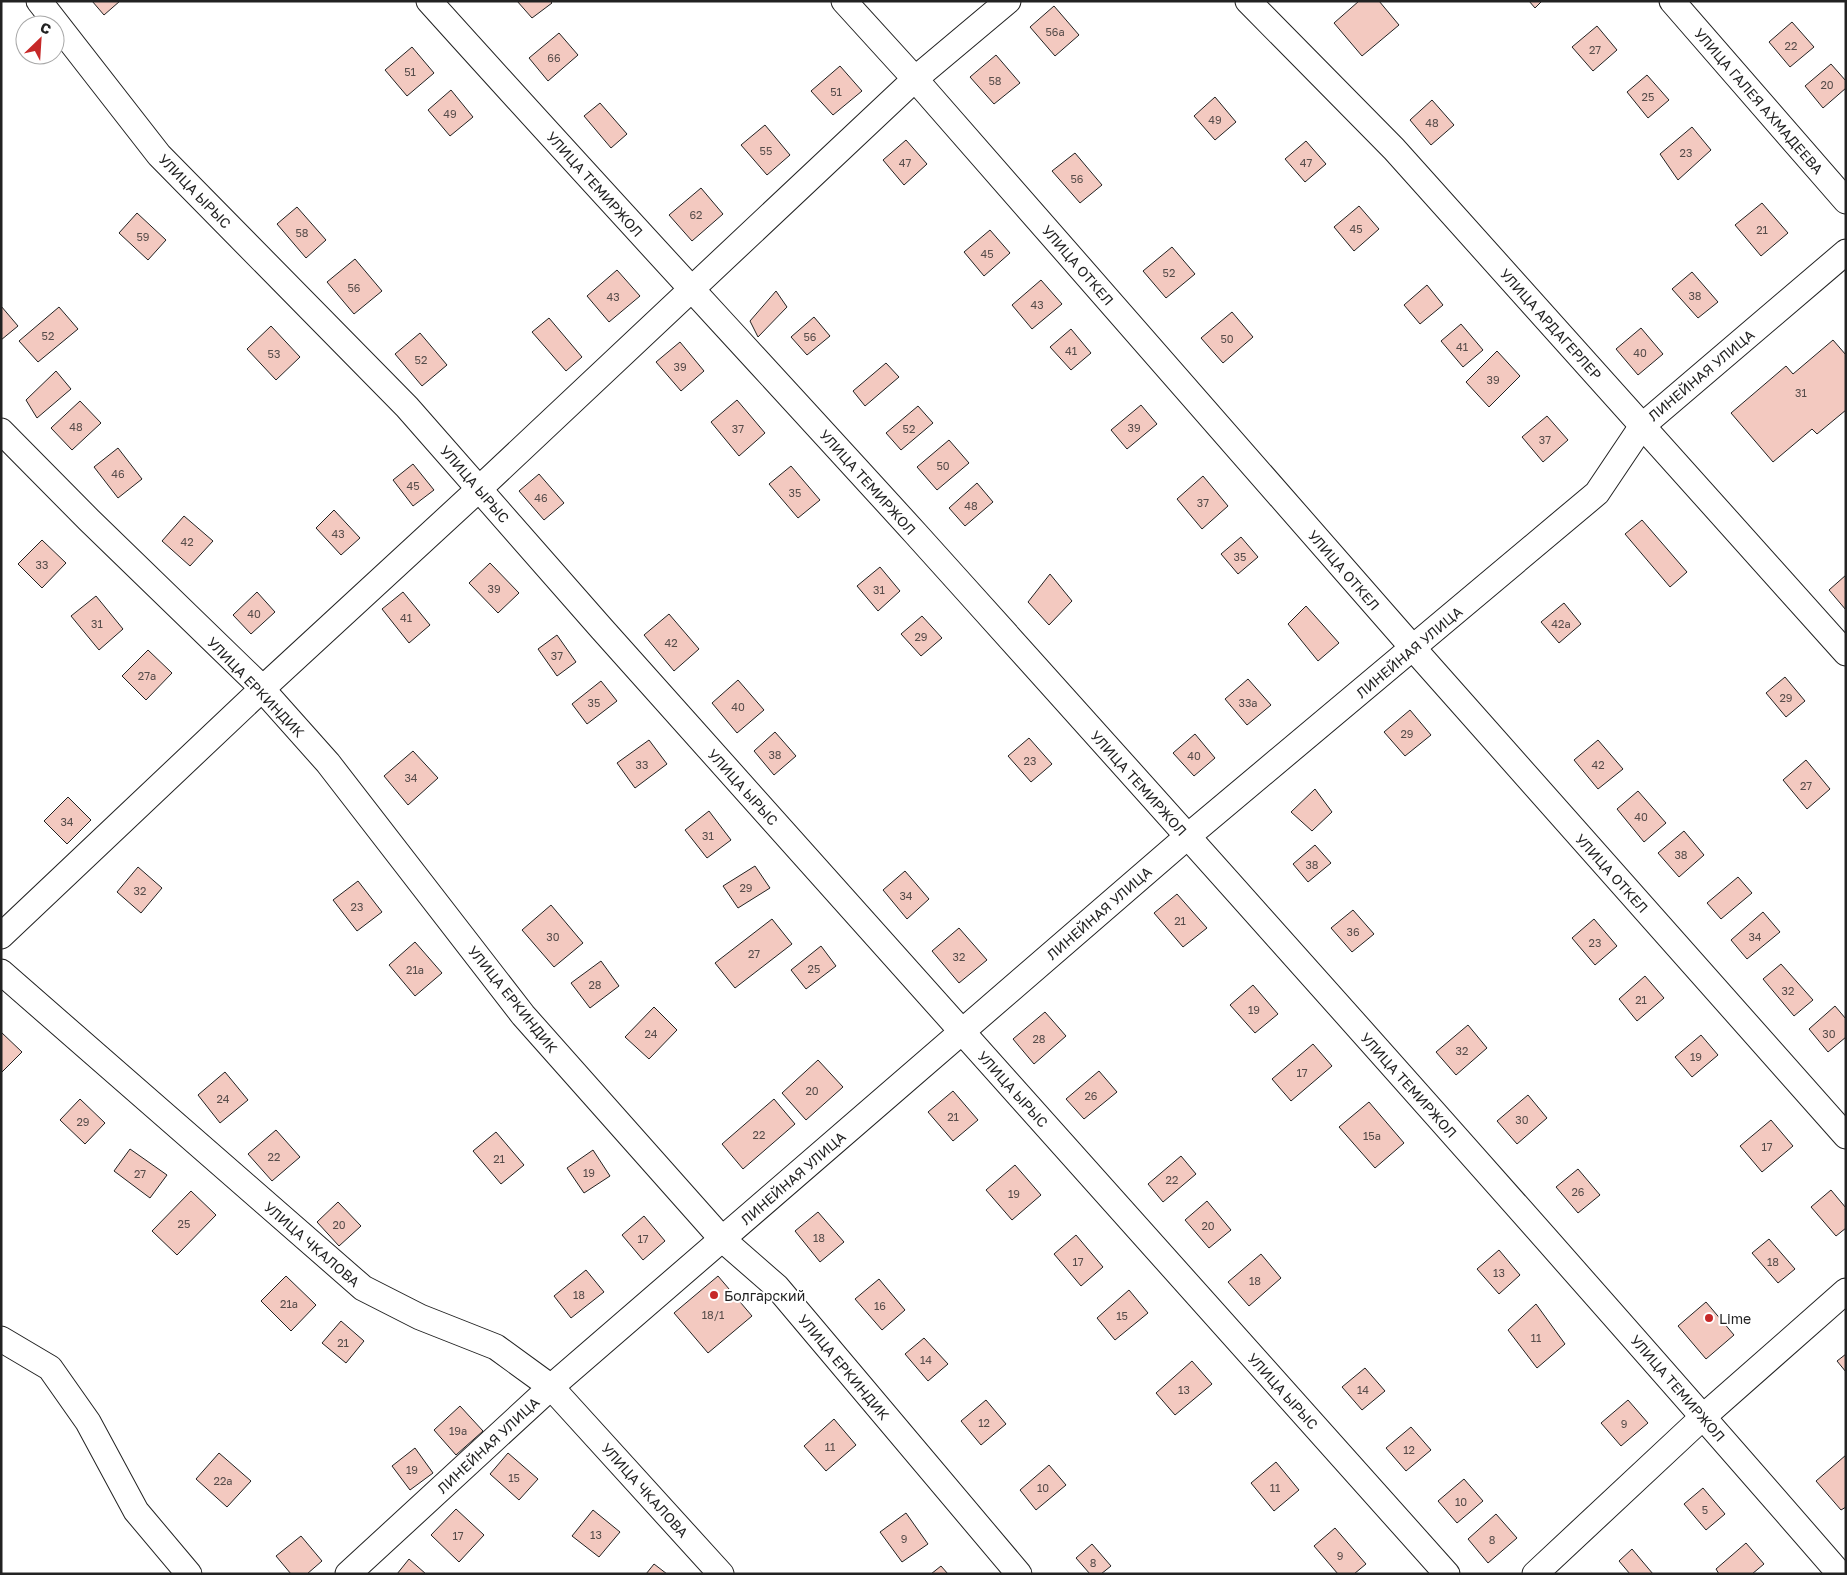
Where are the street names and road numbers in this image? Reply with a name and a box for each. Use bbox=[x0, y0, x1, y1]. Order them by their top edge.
street label: УЛИЦА ГАЛЕЯ АХМАДЕЕВА bbox=[1691, 25, 1827, 178]
street label: УЛИЦА ТЕМИРЖОЛ bbox=[543, 128, 647, 240]
street label: УЛИЦА ЫРЫС bbox=[155, 150, 235, 232]
street label: УЛИЦА ОТКЕЛ bbox=[1039, 222, 1117, 308]
street label: УЛИЦА АРДАГЕРЛЕР bbox=[1497, 265, 1605, 383]
street label: ЛИНЕЙНАЯ УЛИЦА bbox=[1644, 325, 1758, 424]
street label: УЛИЦА ТЕМИРЖОЛ bbox=[816, 426, 920, 538]
street label: УЛИЦА ЫРЫС bbox=[437, 442, 513, 526]
street label: УЛИЦА ОТКЕЛ bbox=[1305, 527, 1383, 613]
street label: ЛИНЕЙНАЯ УЛИЦА bbox=[1352, 602, 1466, 701]
street label: УЛИЦА ЕРКИНДИК bbox=[204, 633, 308, 741]
street label: УЛИЦА ТЕМИРЖОЛ bbox=[1087, 727, 1191, 839]
street label: УЛИЦА ЫРЫС bbox=[704, 745, 782, 829]
street label: УЛИЦА ОТКЕЛ bbox=[1572, 830, 1652, 916]
street label: ЛИНЕЙНАЯ УЛИЦА bbox=[1043, 862, 1155, 963]
street label: УЛИЦА ЕРКИНДИК bbox=[465, 942, 561, 1056]
street label: УЛИЦА ТЕМИРЖОЛ bbox=[1357, 1029, 1461, 1141]
street label: УЛИЦА ЫРЫС bbox=[974, 1047, 1052, 1131]
street label: ЛИНЕЙНАЯ УЛИЦА bbox=[737, 1127, 849, 1228]
street label: УЛИЦА ЧКАЛОВА bbox=[261, 1198, 364, 1291]
street label: УЛИЦА ЕРКИНДИК bbox=[795, 1311, 893, 1423]
street label: УЛИЦА ТЕМИРЖОЛ bbox=[1627, 1331, 1729, 1445]
street label: УЛИЦА ЫРЫС bbox=[1244, 1349, 1322, 1433]
street label: ЛИНЕЙНАЯ УЛИЦА bbox=[433, 1393, 543, 1497]
street label: УЛИЦА ЧКАЛОВА bbox=[598, 1439, 692, 1541]

